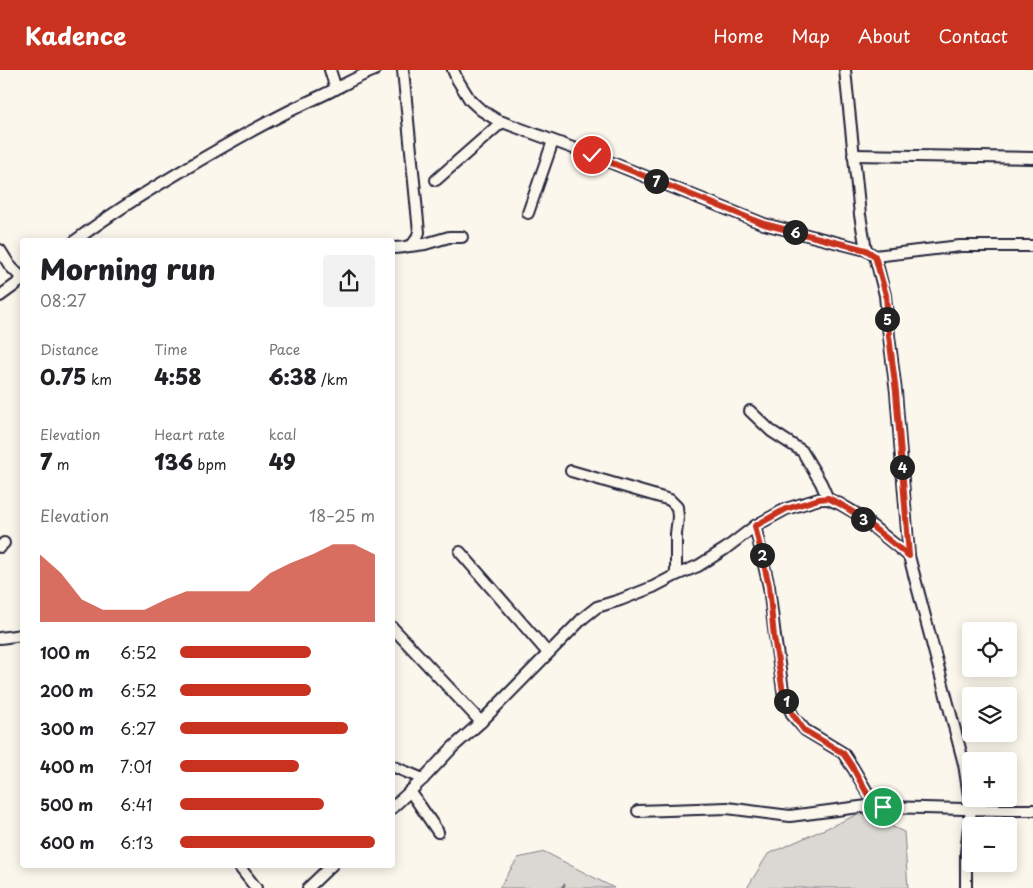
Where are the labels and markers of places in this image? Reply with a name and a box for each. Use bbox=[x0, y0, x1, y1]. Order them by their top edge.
pin bbox=[571, 134, 613, 176]
pin: 7 bbox=[644, 168, 668, 194]
pin: 6 bbox=[782, 220, 808, 244]
pin: 5 bbox=[874, 306, 900, 332]
pin: 4 bbox=[890, 454, 914, 480]
pin: 3 bbox=[850, 506, 876, 532]
pin: 2 bbox=[750, 542, 774, 568]
pin: 1 bbox=[774, 688, 798, 714]
pin bbox=[862, 786, 904, 828]

